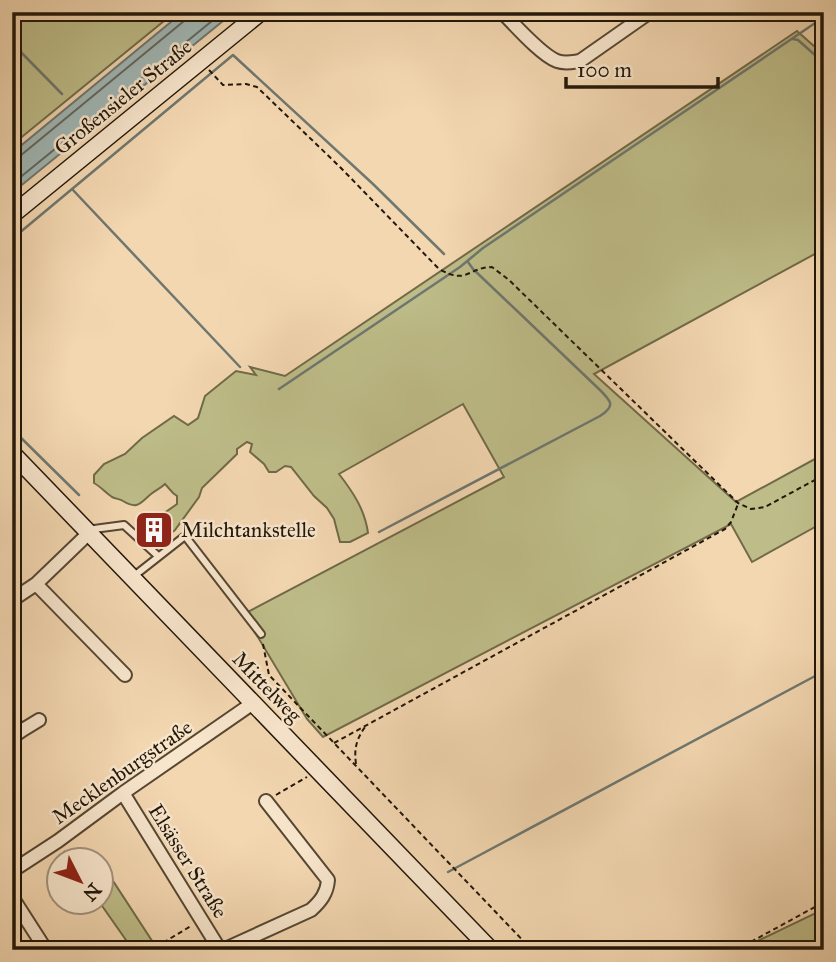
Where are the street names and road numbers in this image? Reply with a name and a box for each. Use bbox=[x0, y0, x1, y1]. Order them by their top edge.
street label: Großensieler Straße bbox=[49, 33, 197, 160]
street label: Mittelweg bbox=[227, 646, 307, 728]
street label: Mecklenburgstraße bbox=[47, 714, 197, 830]
street label: Elsässer Straße bbox=[143, 799, 233, 923]

